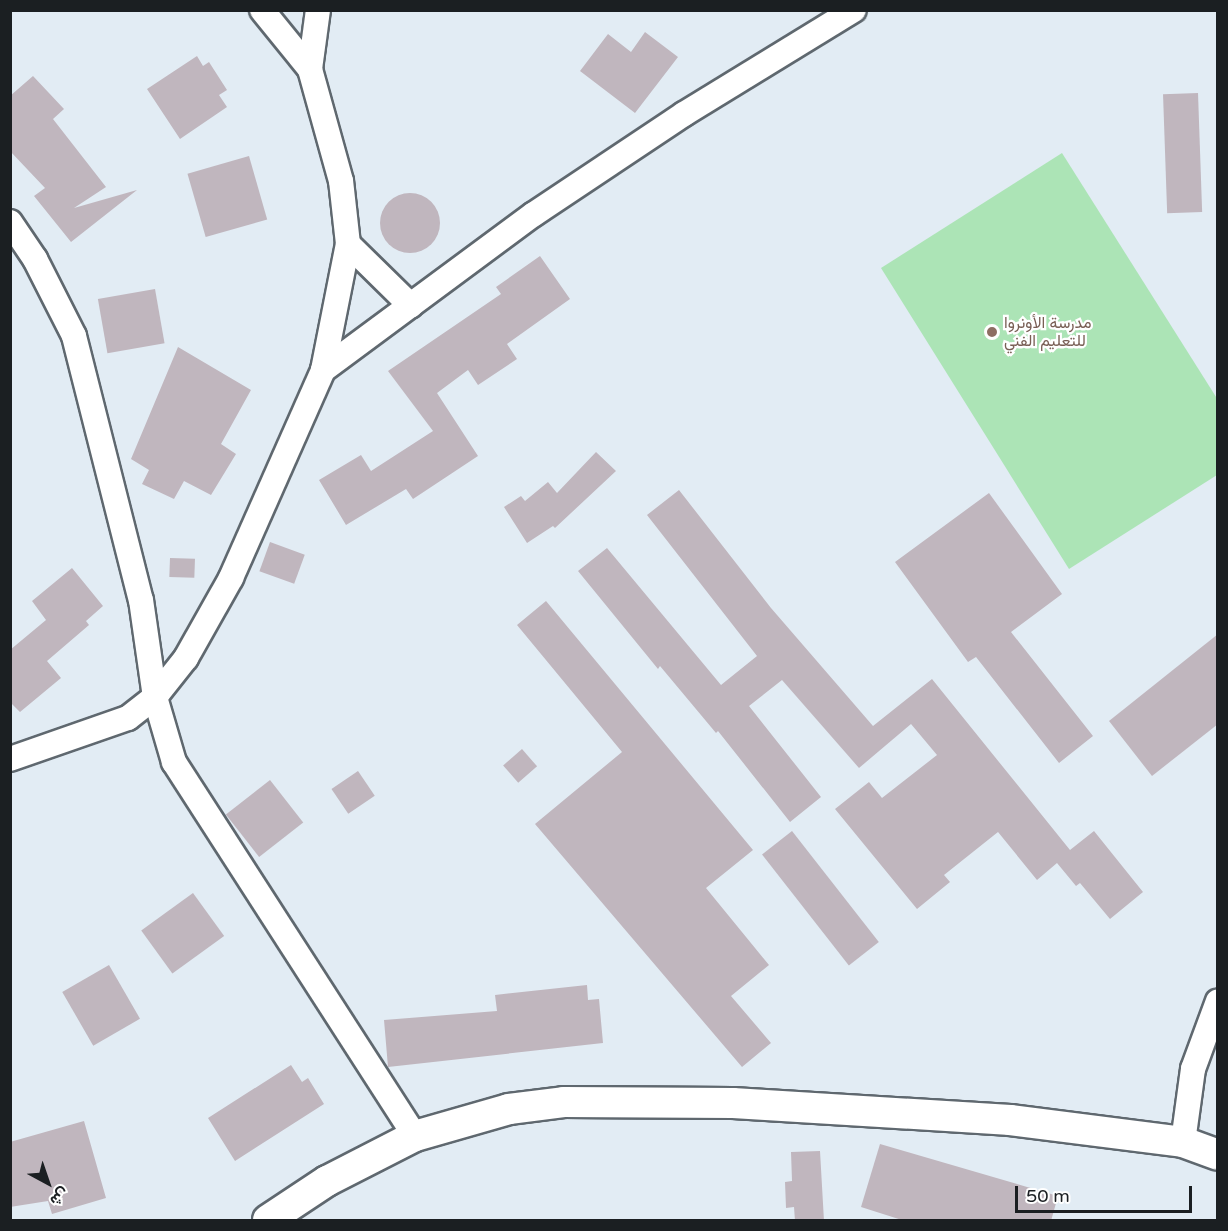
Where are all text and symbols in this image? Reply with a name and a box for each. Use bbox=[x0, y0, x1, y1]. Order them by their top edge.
place label: مدرسة الأونروا للتعليم الفني bbox=[1004, 313, 1092, 351]
marker: مدرسة الأونروا للتعليم الفني bbox=[985, 325, 999, 339]
north arrow bbox=[18, 1153, 78, 1213]
scale bar bbox=[1018, 1174, 1195, 1212]
text: ش bbox=[46, 1183, 73, 1211]
text: 50 m bbox=[1026, 1185, 1070, 1207]

